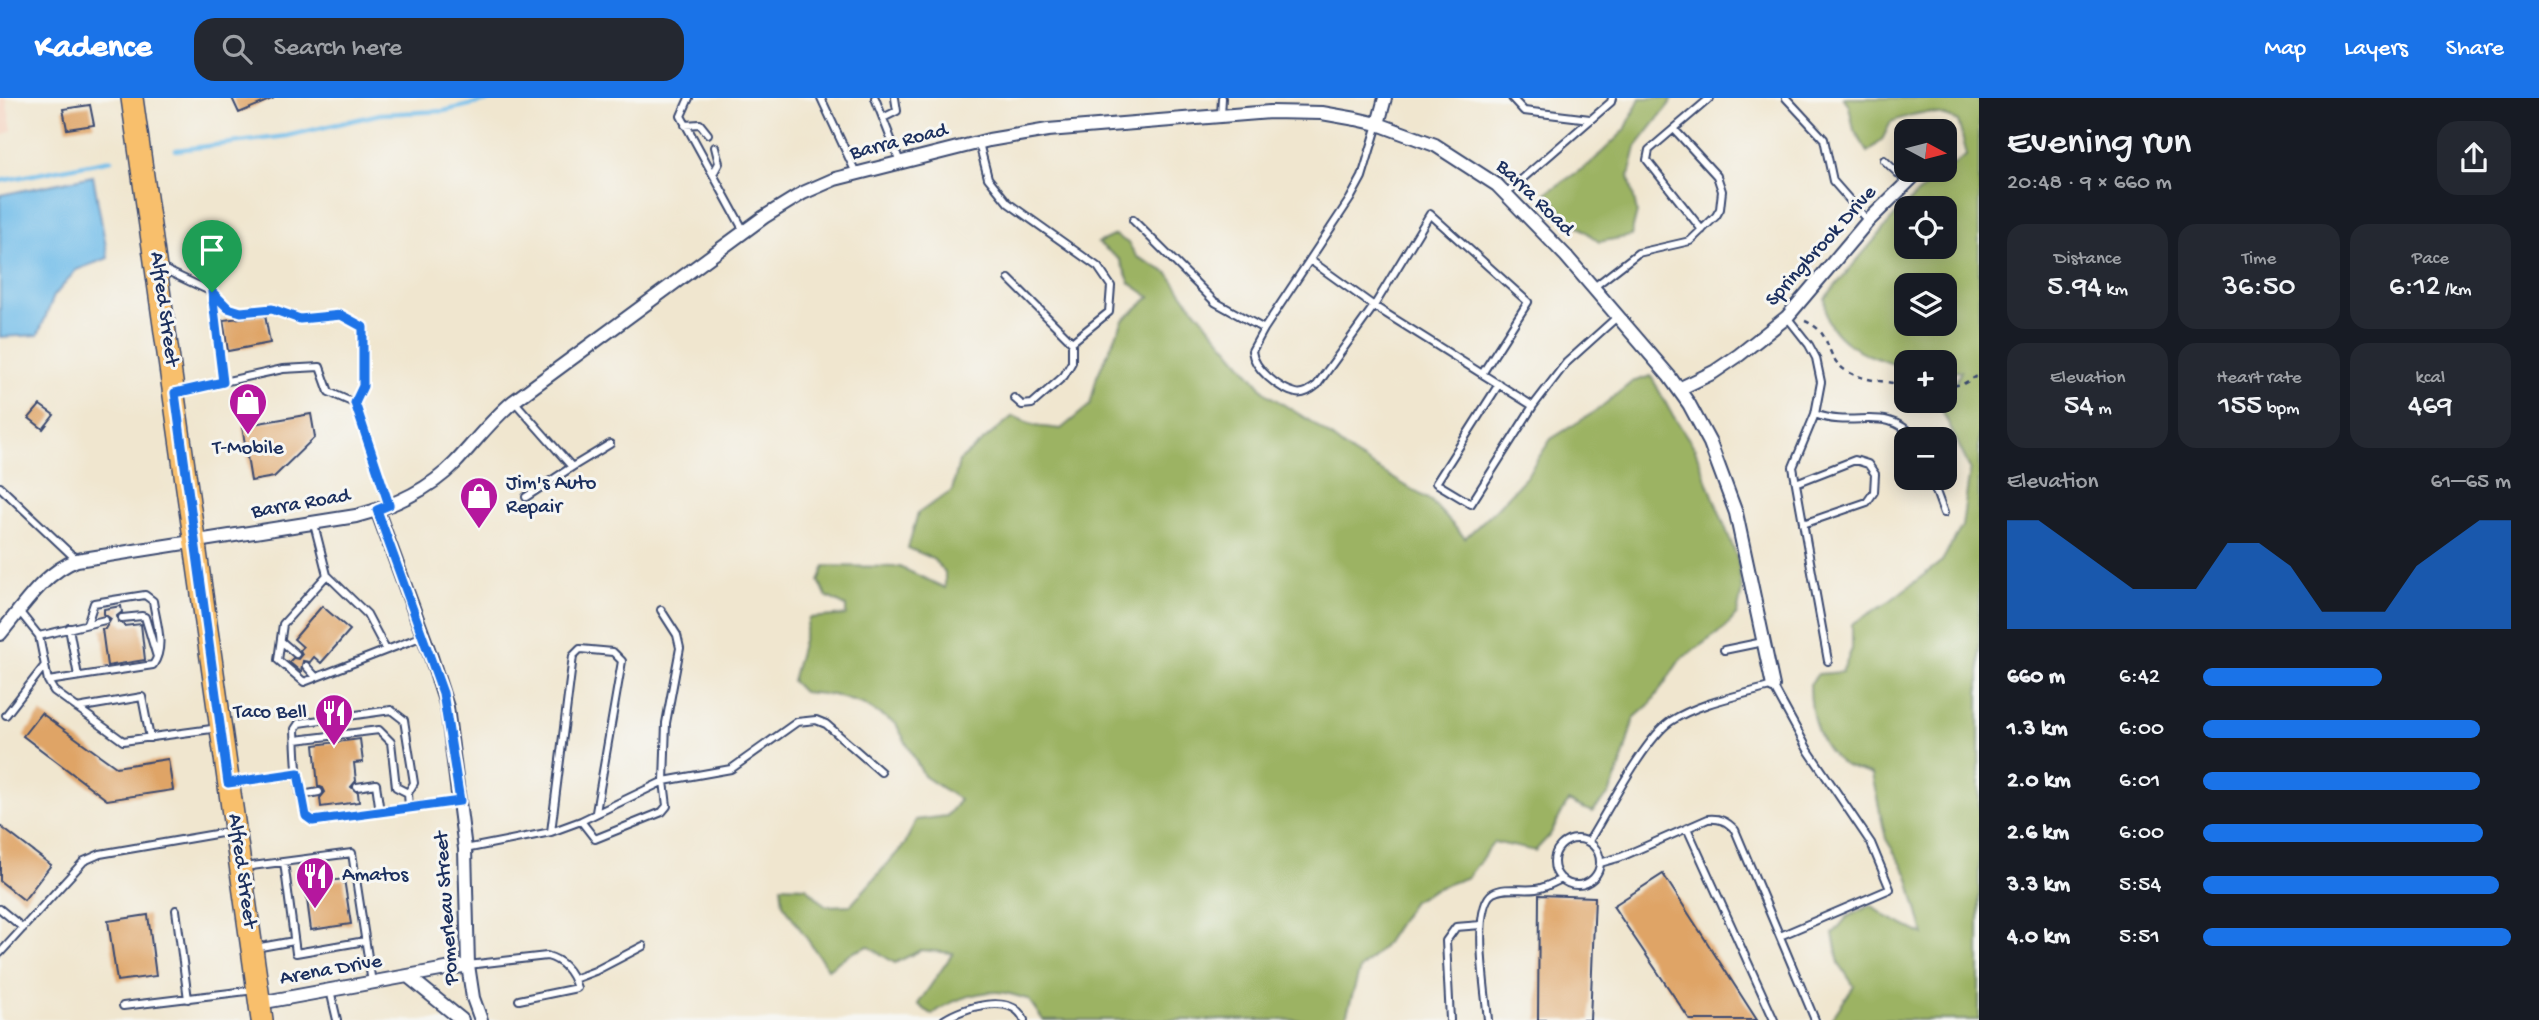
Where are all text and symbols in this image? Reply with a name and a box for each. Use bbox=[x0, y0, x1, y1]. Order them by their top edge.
search box bbox=[194, 18, 684, 81]
text: Kadence bbox=[35, 30, 152, 68]
icon: search bbox=[218, 30, 256, 68]
text: Search here bbox=[274, 34, 402, 65]
text: Map bbox=[2264, 35, 2306, 64]
text: Layers bbox=[2344, 35, 2408, 64]
text: Share bbox=[2446, 35, 2504, 64]
street label: Barra Road bbox=[847, 118, 952, 167]
north arrow bbox=[1894, 119, 1956, 182]
map controls bbox=[1894, 119, 1957, 490]
button: share bbox=[2437, 121, 2511, 195]
text: Evening run bbox=[2007, 122, 2191, 166]
street label: Barra Road bbox=[1489, 155, 1580, 244]
text: 20:48 · 9 × 660 m bbox=[2007, 170, 2172, 197]
street label: Springbrook Drive bbox=[1761, 180, 1884, 313]
button: locate bbox=[1894, 196, 1957, 259]
pin bbox=[182, 220, 242, 292]
icon: arrive bbox=[193, 231, 231, 269]
text: Distance bbox=[2054, 248, 2121, 271]
text: Time bbox=[2242, 248, 2276, 271]
text: Pace bbox=[2412, 248, 2449, 271]
street label: Alfred Street bbox=[143, 250, 184, 370]
text: 5.94 bbox=[2047, 271, 2102, 306]
text: 36:50 bbox=[2222, 271, 2296, 306]
text: 6:12 bbox=[2389, 271, 2441, 306]
button: layers bbox=[1894, 273, 1957, 336]
text: km bbox=[2102, 279, 2128, 302]
text: /km bbox=[2441, 279, 2472, 302]
button: + bbox=[1894, 350, 1957, 413]
text: Elevation bbox=[2050, 367, 2125, 390]
text: Heart rate bbox=[2216, 367, 2302, 390]
text: kcal bbox=[2415, 367, 2445, 390]
shop icon: T-Mobile bbox=[227, 381, 269, 436]
text: 54 bbox=[2064, 390, 2094, 425]
text: 155 bbox=[2218, 390, 2262, 425]
text: 469 bbox=[2408, 390, 2453, 425]
text: m bbox=[2094, 398, 2112, 421]
text: bpm bbox=[2262, 398, 2300, 421]
button: − bbox=[1894, 427, 1957, 490]
place label: T-Mobile bbox=[211, 437, 285, 462]
text: Elevation bbox=[2007, 469, 2098, 496]
text: 61–65 m bbox=[2430, 469, 2511, 496]
place label: Jim's Auto Repair bbox=[506, 472, 596, 521]
shop icon: Jim's Auto Repair bbox=[458, 475, 500, 530]
street label: Barra Road bbox=[249, 484, 354, 526]
text: 660 m bbox=[2007, 664, 2065, 691]
text: 6:42 bbox=[2119, 664, 2160, 691]
restaurant icon: Taco Bell bbox=[313, 692, 355, 747]
place label: Taco Bell bbox=[232, 701, 307, 726]
text: 1.3 km bbox=[2007, 716, 2067, 743]
text: 6:00 bbox=[2119, 716, 2164, 743]
text: 2.0 km bbox=[2007, 768, 2071, 795]
text: 6:01 bbox=[2119, 768, 2160, 795]
street label: Alfred Street bbox=[221, 812, 262, 932]
text: 2.6 km bbox=[2007, 820, 2069, 847]
text: 6:00 bbox=[2119, 820, 2164, 847]
street label: Pomerleau Street bbox=[430, 828, 466, 986]
restaurant icon: Amatos bbox=[294, 855, 336, 910]
place label: Amatos bbox=[342, 864, 409, 889]
text: 3.3 km bbox=[2007, 872, 2070, 899]
text: 5:54 bbox=[2119, 872, 2161, 899]
text: 4.0 km bbox=[2007, 924, 2070, 951]
text: 5:51 bbox=[2119, 924, 2160, 951]
street label: Arena Drive bbox=[278, 950, 385, 992]

